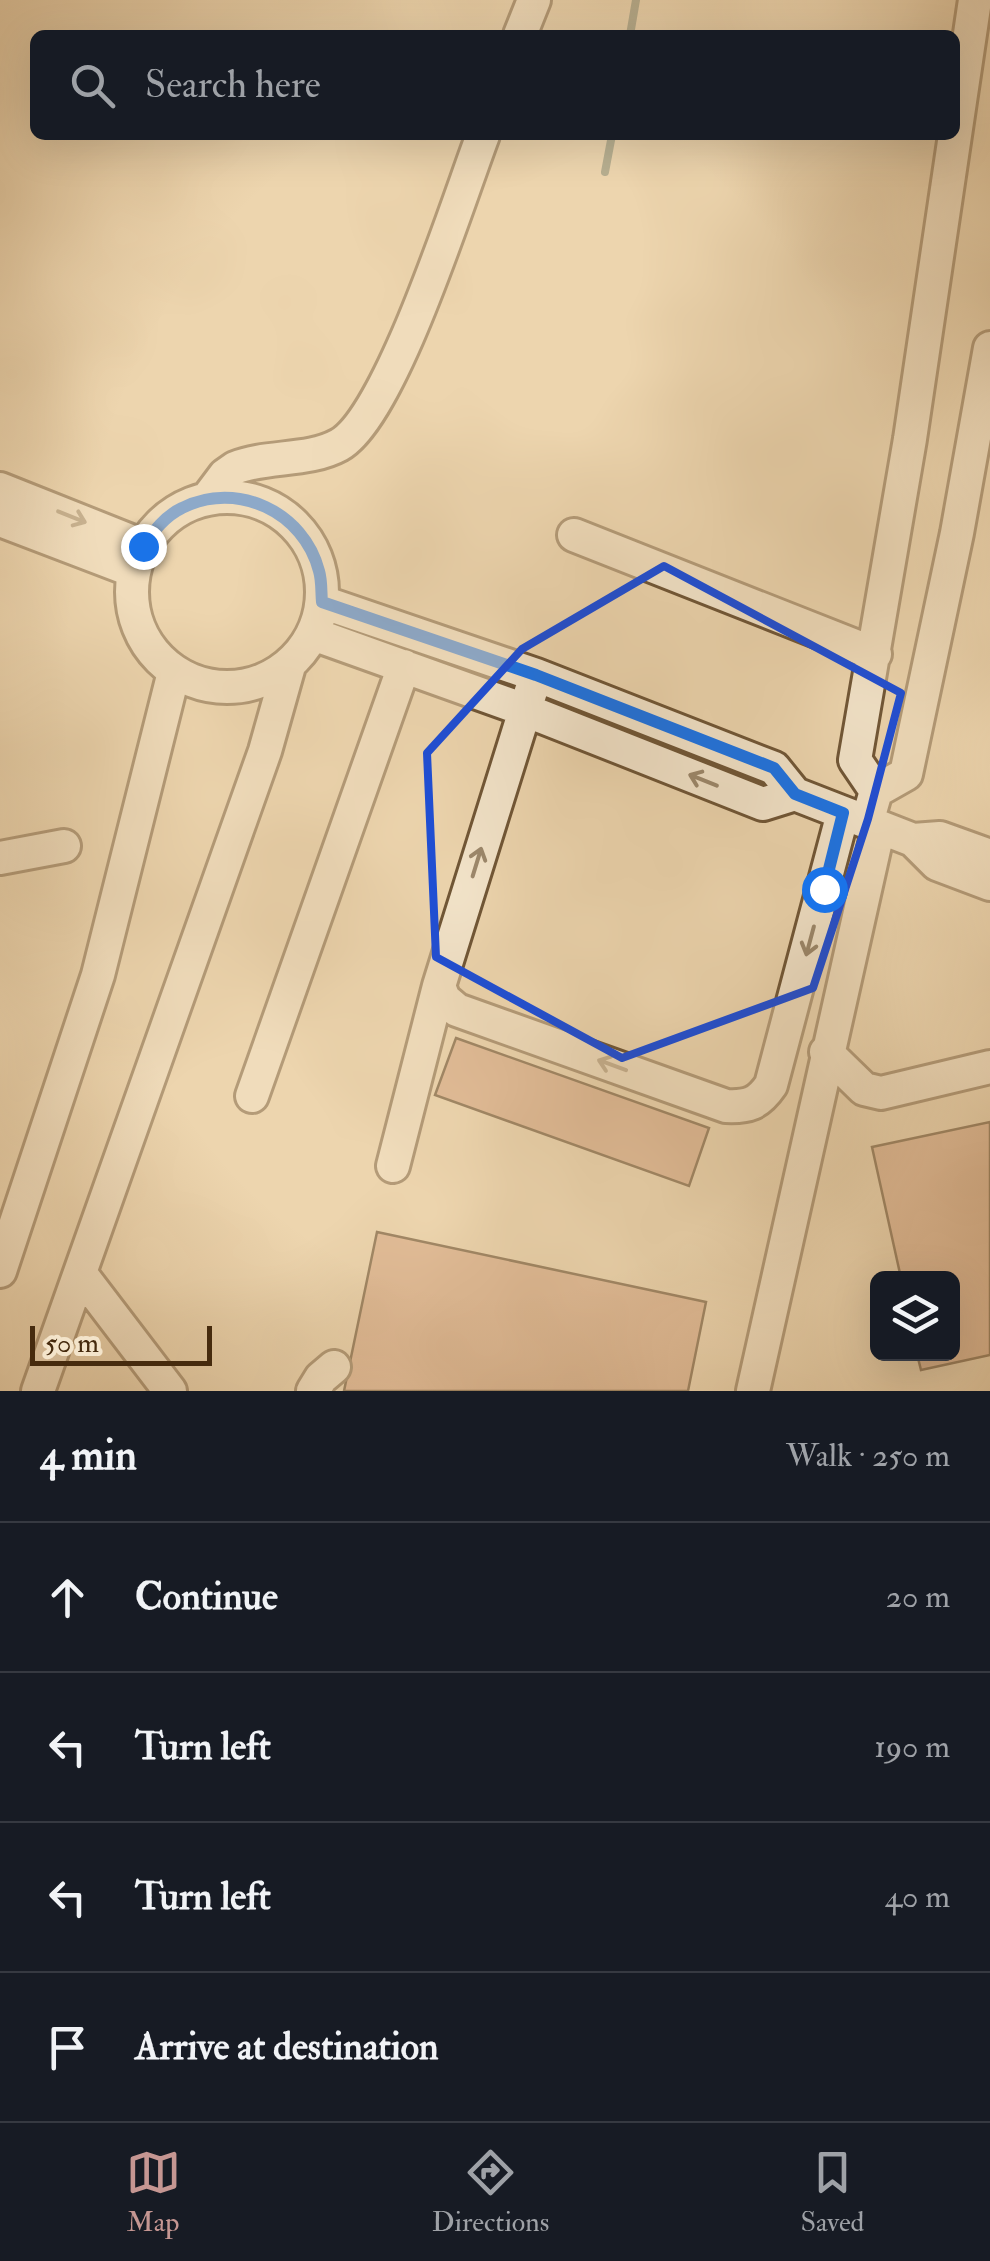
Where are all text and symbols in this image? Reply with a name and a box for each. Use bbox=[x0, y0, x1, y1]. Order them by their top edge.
search box bbox=[30, 30, 960, 140]
icon: search bbox=[65, 58, 120, 113]
text: Search here bbox=[145, 61, 321, 109]
one-way arrow bbox=[56, 510, 86, 528]
route end bbox=[121, 524, 167, 570]
one-way arrow bbox=[689, 770, 719, 788]
one-way arrow bbox=[469, 847, 487, 878]
route start bbox=[802, 867, 848, 913]
one-way arrow bbox=[799, 925, 818, 956]
one-way arrow bbox=[597, 1055, 628, 1073]
map controls bbox=[870, 1271, 960, 1361]
button: layers bbox=[870, 1271, 960, 1361]
scale bar bbox=[30, 1321, 212, 1366]
text: 50 m bbox=[45, 1326, 99, 1361]
text: 4 min bbox=[40, 1430, 137, 1482]
text: Walk · 250 m bbox=[786, 1436, 950, 1476]
icon: ahead bbox=[40, 1570, 95, 1625]
text: Continue bbox=[135, 1573, 278, 1621]
text: 20 m bbox=[886, 1577, 950, 1617]
icon: left bbox=[40, 1720, 95, 1775]
text: Turn left bbox=[135, 1723, 271, 1771]
text: 190 m bbox=[874, 1727, 950, 1767]
icon: left bbox=[40, 1870, 95, 1925]
text: Turn left bbox=[135, 1873, 271, 1921]
text: 40 m bbox=[885, 1877, 950, 1917]
icon: arrive bbox=[40, 2020, 95, 2075]
text: Arrive at destination bbox=[135, 2023, 439, 2071]
tab: Map bbox=[126, 2145, 181, 2240]
tab: Directions bbox=[432, 2145, 549, 2240]
tab: Saved bbox=[800, 2145, 864, 2240]

